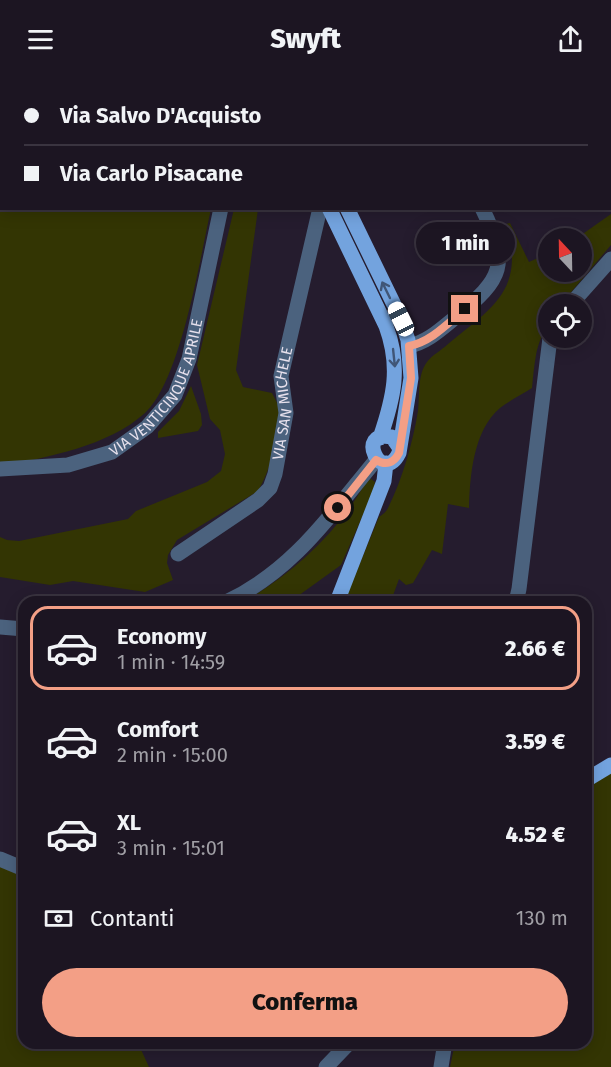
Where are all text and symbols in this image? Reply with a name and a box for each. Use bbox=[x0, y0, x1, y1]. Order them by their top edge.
icon: menu bbox=[24, 23, 57, 56]
text: Swyft bbox=[270, 23, 341, 55]
icon: share bbox=[554, 23, 587, 56]
text: Via Salvo D'Acquisto bbox=[60, 102, 261, 129]
text: Via Carlo Pisacane bbox=[60, 160, 243, 187]
callout: 1 min bbox=[416, 222, 514, 264]
north arrow bbox=[538, 228, 592, 282]
map controls bbox=[538, 228, 592, 348]
text: 1 min bbox=[442, 231, 489, 255]
one-way arrow bbox=[380, 281, 392, 299]
button: locate bbox=[538, 294, 592, 348]
route end bbox=[451, 295, 478, 322]
car bbox=[385, 299, 417, 339]
street label: VIA VENTICINQUE APRILE bbox=[106, 317, 206, 460]
street label: VIA SAN MICHELE bbox=[269, 345, 296, 461]
one-way arrow bbox=[389, 347, 400, 367]
route start bbox=[324, 494, 351, 521]
icon: car bbox=[45, 621, 99, 675]
text: Economy bbox=[117, 623, 206, 650]
text: 2.66 € bbox=[505, 635, 565, 662]
text: 1 min · 14:59 bbox=[117, 650, 225, 674]
icon: car bbox=[45, 714, 99, 768]
text: Comfort bbox=[117, 716, 198, 743]
text: 3.59 € bbox=[506, 728, 565, 755]
text: 2 min · 15:00 bbox=[117, 743, 228, 767]
icon: car bbox=[45, 807, 99, 861]
text: XL bbox=[117, 809, 141, 836]
text: 4.52 € bbox=[506, 821, 565, 848]
text: 3 min · 15:01 bbox=[117, 836, 225, 860]
icon: cash bbox=[42, 902, 75, 935]
text: Contanti bbox=[90, 905, 174, 932]
text: 130 m bbox=[516, 906, 568, 930]
button: Conferma bbox=[42, 968, 568, 1037]

